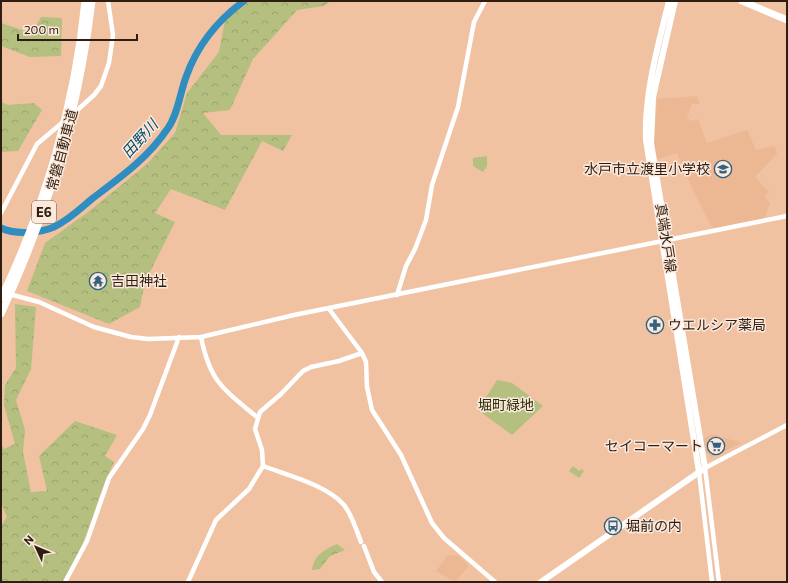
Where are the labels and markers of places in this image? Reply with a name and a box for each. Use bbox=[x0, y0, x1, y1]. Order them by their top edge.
school or university icon: 水戸市立渡里小学校 bbox=[713, 159, 733, 179]
place label: 水戸市立渡里小学校 bbox=[584, 160, 710, 177]
temple icon: 吉田神社 bbox=[88, 271, 108, 291]
place label: 吉田神社 bbox=[111, 272, 167, 289]
pharmacy icon: ウエルシア薬局 bbox=[645, 315, 665, 335]
place label: ウエルシア薬局 bbox=[668, 316, 766, 333]
supermarket icon: セイコーマート bbox=[706, 436, 726, 456]
place label: セイコーマート bbox=[605, 437, 703, 454]
bus stop icon: 堀前の内 bbox=[603, 516, 623, 536]
place label: 堀前の内 bbox=[626, 517, 682, 534]

